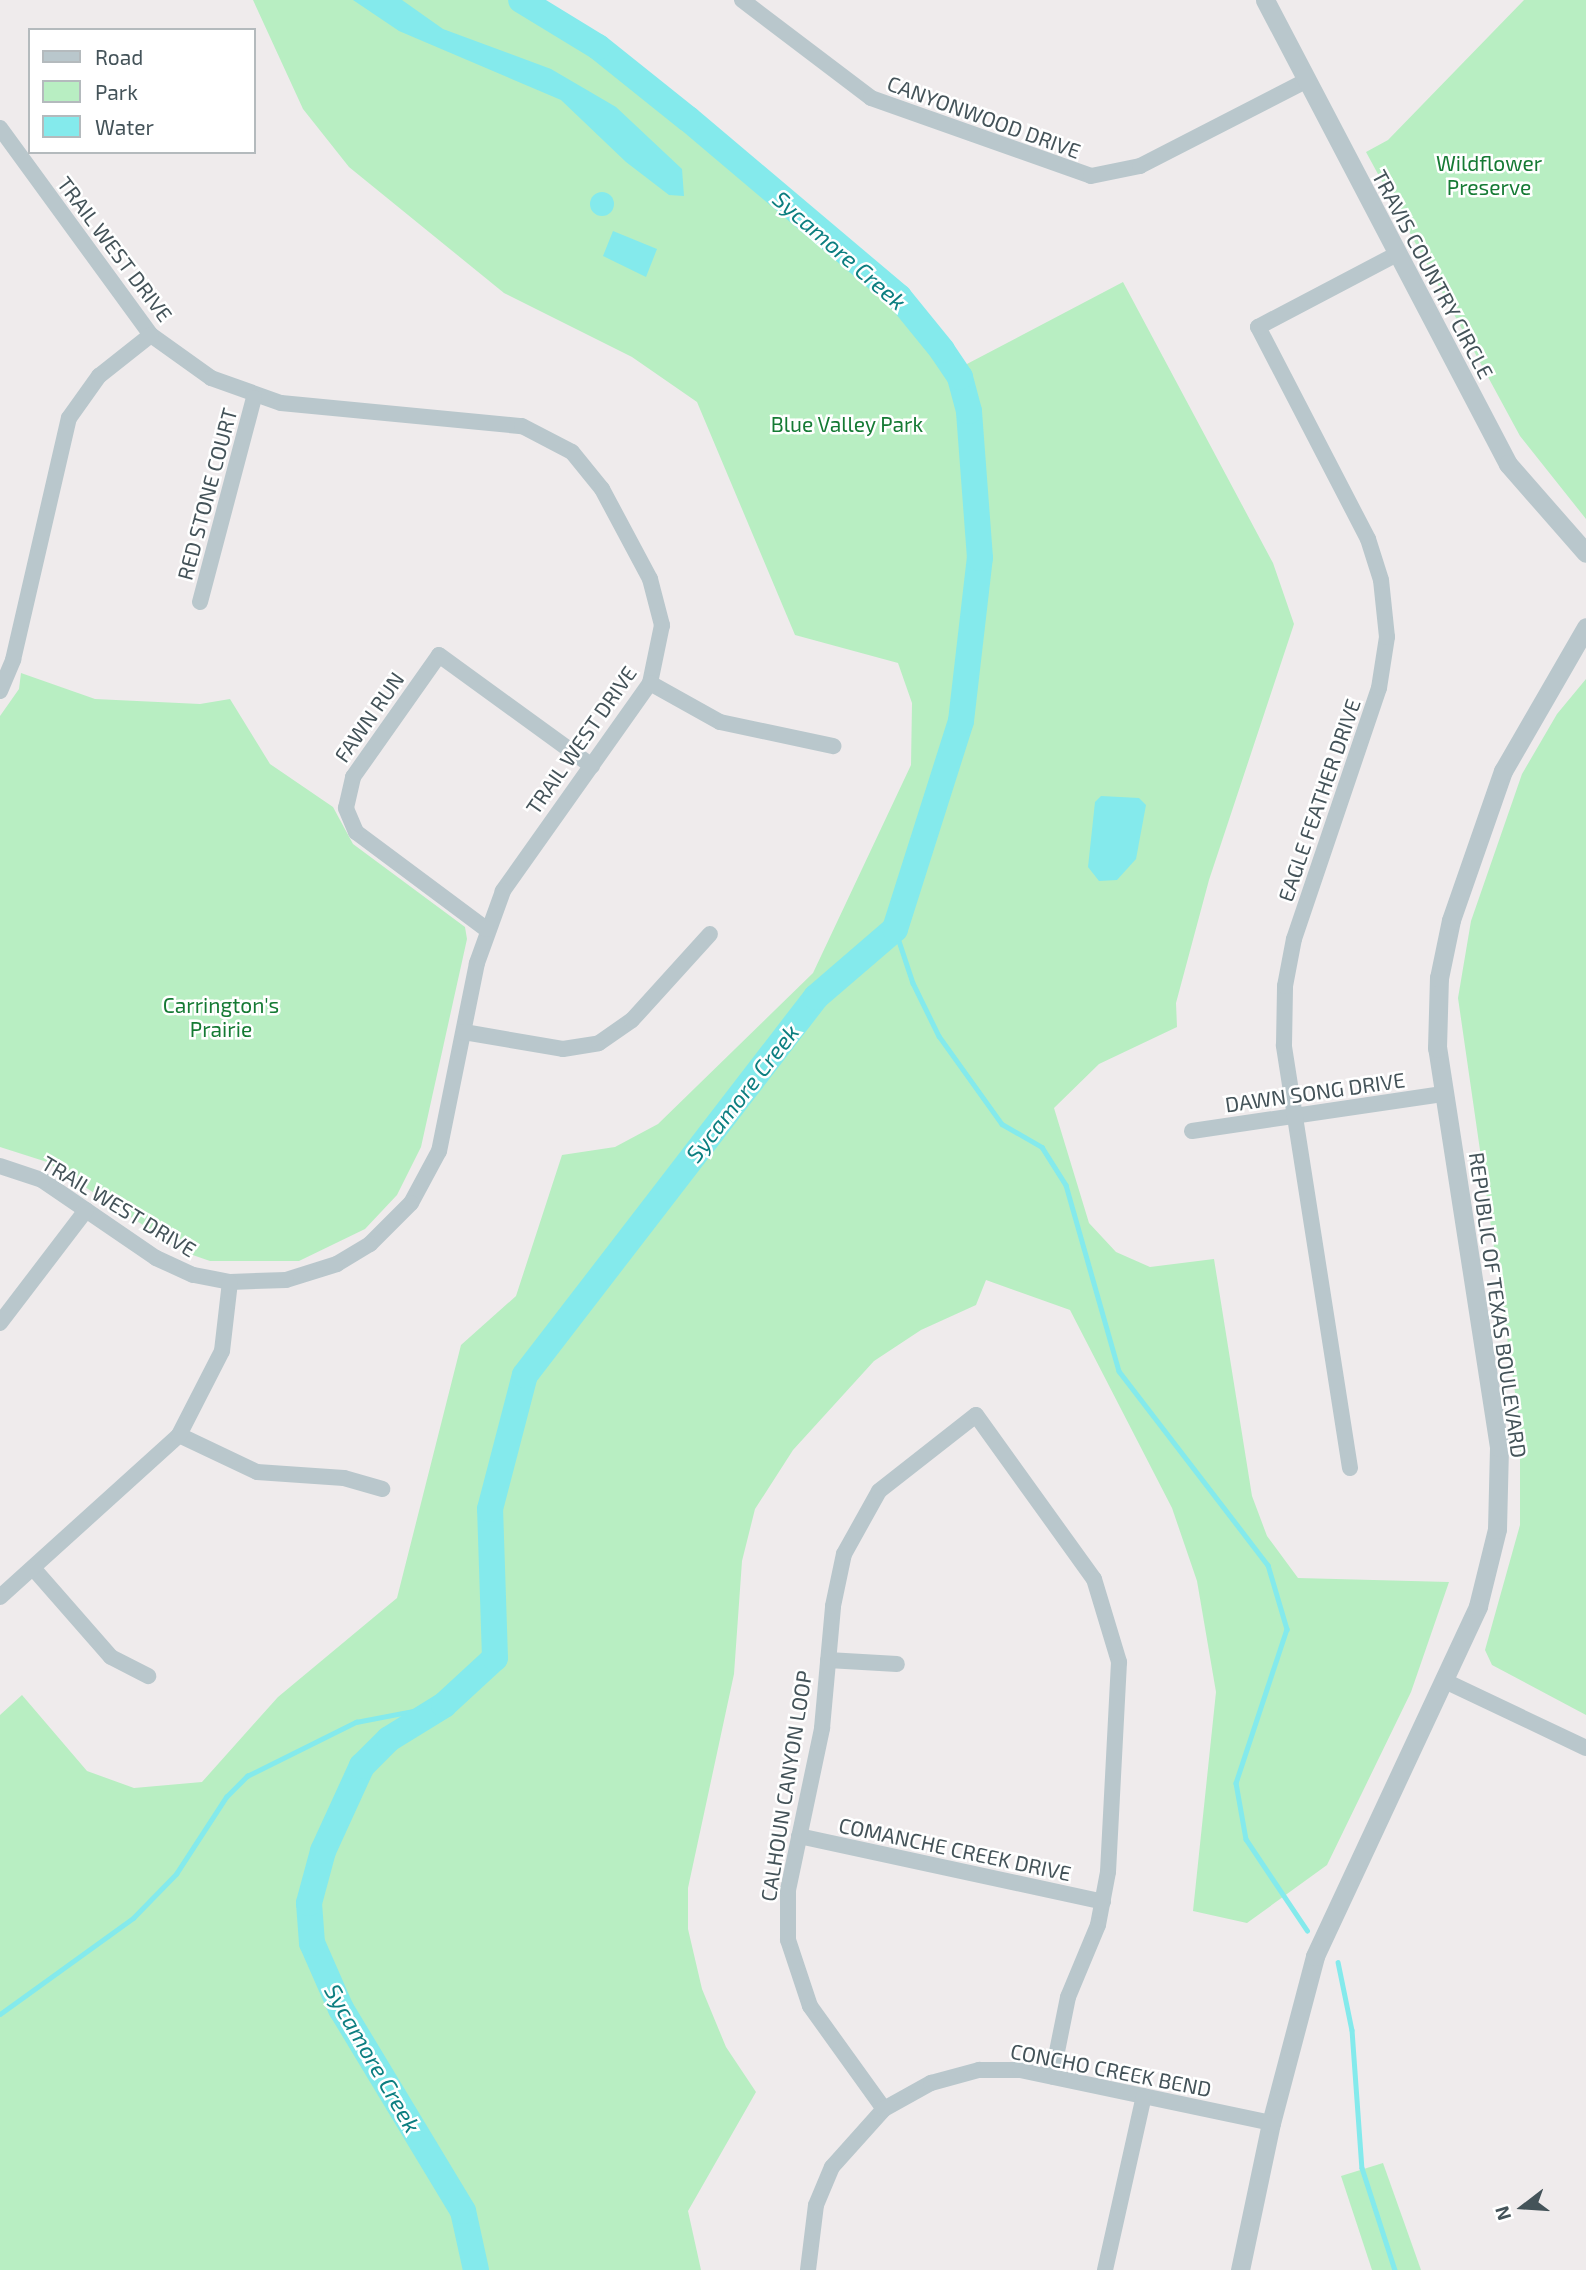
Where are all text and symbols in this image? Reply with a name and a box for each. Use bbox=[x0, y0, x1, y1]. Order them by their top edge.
legend bbox=[28, 28, 256, 154]
text: Road bbox=[95, 44, 143, 69]
street label: CANYONWOOD DRIVE bbox=[884, 70, 1084, 164]
text: Park bbox=[95, 79, 138, 104]
text: Water bbox=[95, 114, 154, 139]
park label: Wildflower Preserve bbox=[1436, 150, 1542, 200]
street label: TRAVIS COUNTRY CIRCLE bbox=[1367, 165, 1499, 383]
street label: TRAIL WEST DRIVE bbox=[52, 171, 178, 327]
water label: Sycamore Creek bbox=[768, 185, 912, 315]
street label: RED STONE COURT bbox=[172, 405, 242, 583]
park label: Blue Valley Park bbox=[770, 411, 924, 437]
street label: TRAIL WEST DRIVE bbox=[520, 660, 642, 820]
street label: FAWN RUN bbox=[329, 667, 409, 767]
street label: EAGLE FEATHER DRIVE bbox=[1272, 695, 1366, 905]
park label: Carrington's Prairie bbox=[163, 992, 279, 1042]
water label: Sycamore Creek bbox=[680, 1019, 804, 1167]
street label: DAWN SONG DRIVE bbox=[1223, 1067, 1407, 1117]
street label: TRAIL WEST DRIVE bbox=[37, 1150, 201, 1262]
street label: REPUBLIC OF TEXAS BOULEVARD bbox=[1464, 1150, 1532, 1460]
street label: CALHOUN CANYON LOOP bbox=[755, 1669, 817, 1903]
street label: COMANCHE CREEK DRIVE bbox=[836, 1812, 1074, 1886]
water label: Sycamore Creek bbox=[319, 1979, 427, 2137]
street label: CONCHO CREEK BEND bbox=[1008, 2038, 1214, 2102]
north arrow bbox=[1488, 2172, 1558, 2242]
text: N bbox=[1489, 2203, 1515, 2223]

